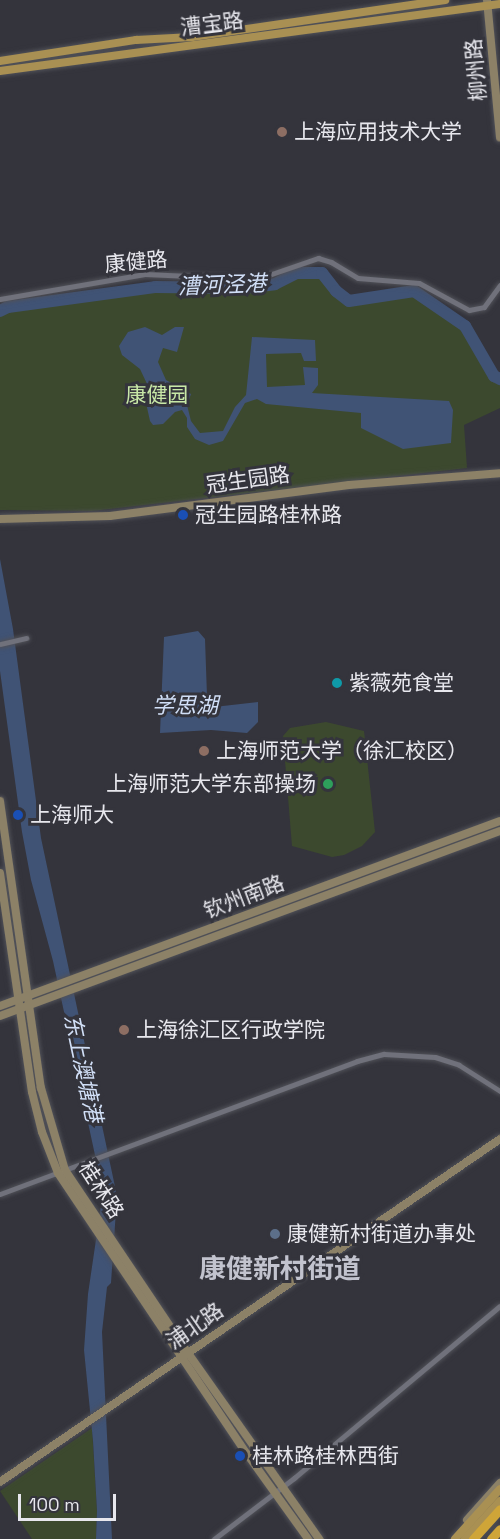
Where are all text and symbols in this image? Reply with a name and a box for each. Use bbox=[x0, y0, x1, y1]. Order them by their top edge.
street label: 漕宝路 bbox=[179, 8, 245, 40]
street label: 柳州路 bbox=[461, 38, 491, 102]
place label: 上海应用技术大学 bbox=[294, 119, 462, 145]
marker: 上海应用技术大学 bbox=[275, 125, 289, 139]
street label: 康健路 bbox=[104, 247, 168, 277]
water label: 漕河泾港 bbox=[178, 270, 266, 300]
park label: 康健园 bbox=[126, 382, 188, 408]
street label: 冠生园路 bbox=[205, 462, 291, 498]
place label: 冠生园路桂林路 bbox=[195, 502, 342, 528]
marker: 冠生园路桂林路 bbox=[176, 508, 190, 522]
place label: 紫薇苑食堂 bbox=[349, 670, 454, 696]
marker: 紫薇苑食堂 bbox=[330, 676, 344, 690]
water label: 学思湖 bbox=[152, 693, 218, 719]
place label: 上海师范大学（徐汇校区） bbox=[216, 738, 468, 764]
marker: 上海师范大学（徐汇校区） bbox=[197, 744, 211, 758]
place label: 上海师范大学东部操场 bbox=[106, 771, 316, 797]
marker: 上海师范大学东部操场 bbox=[321, 777, 335, 791]
place label: 上海师大 bbox=[30, 802, 114, 828]
marker: 上海师大 bbox=[11, 808, 25, 822]
street label: 钦州南路 bbox=[200, 870, 288, 924]
water label: 东上澳塘港 bbox=[59, 1011, 107, 1125]
place label: 上海徐汇区行政学院 bbox=[136, 1017, 325, 1043]
marker: 上海徐汇区行政学院 bbox=[117, 1023, 131, 1037]
street label: 桂林路 bbox=[73, 1157, 129, 1223]
place label: 康健新村街道办事处 bbox=[287, 1221, 476, 1247]
marker: 康健新村街道办事处 bbox=[268, 1227, 282, 1241]
district label: 康健新村街道 bbox=[199, 1253, 361, 1285]
street label: 浦北路 bbox=[162, 1298, 228, 1354]
place label: 桂林路桂林西街 bbox=[252, 1443, 399, 1469]
marker: 桂林路桂林西街 bbox=[233, 1449, 247, 1463]
scale bar bbox=[21, 1482, 118, 1520]
text: 100 m bbox=[29, 1493, 80, 1516]

